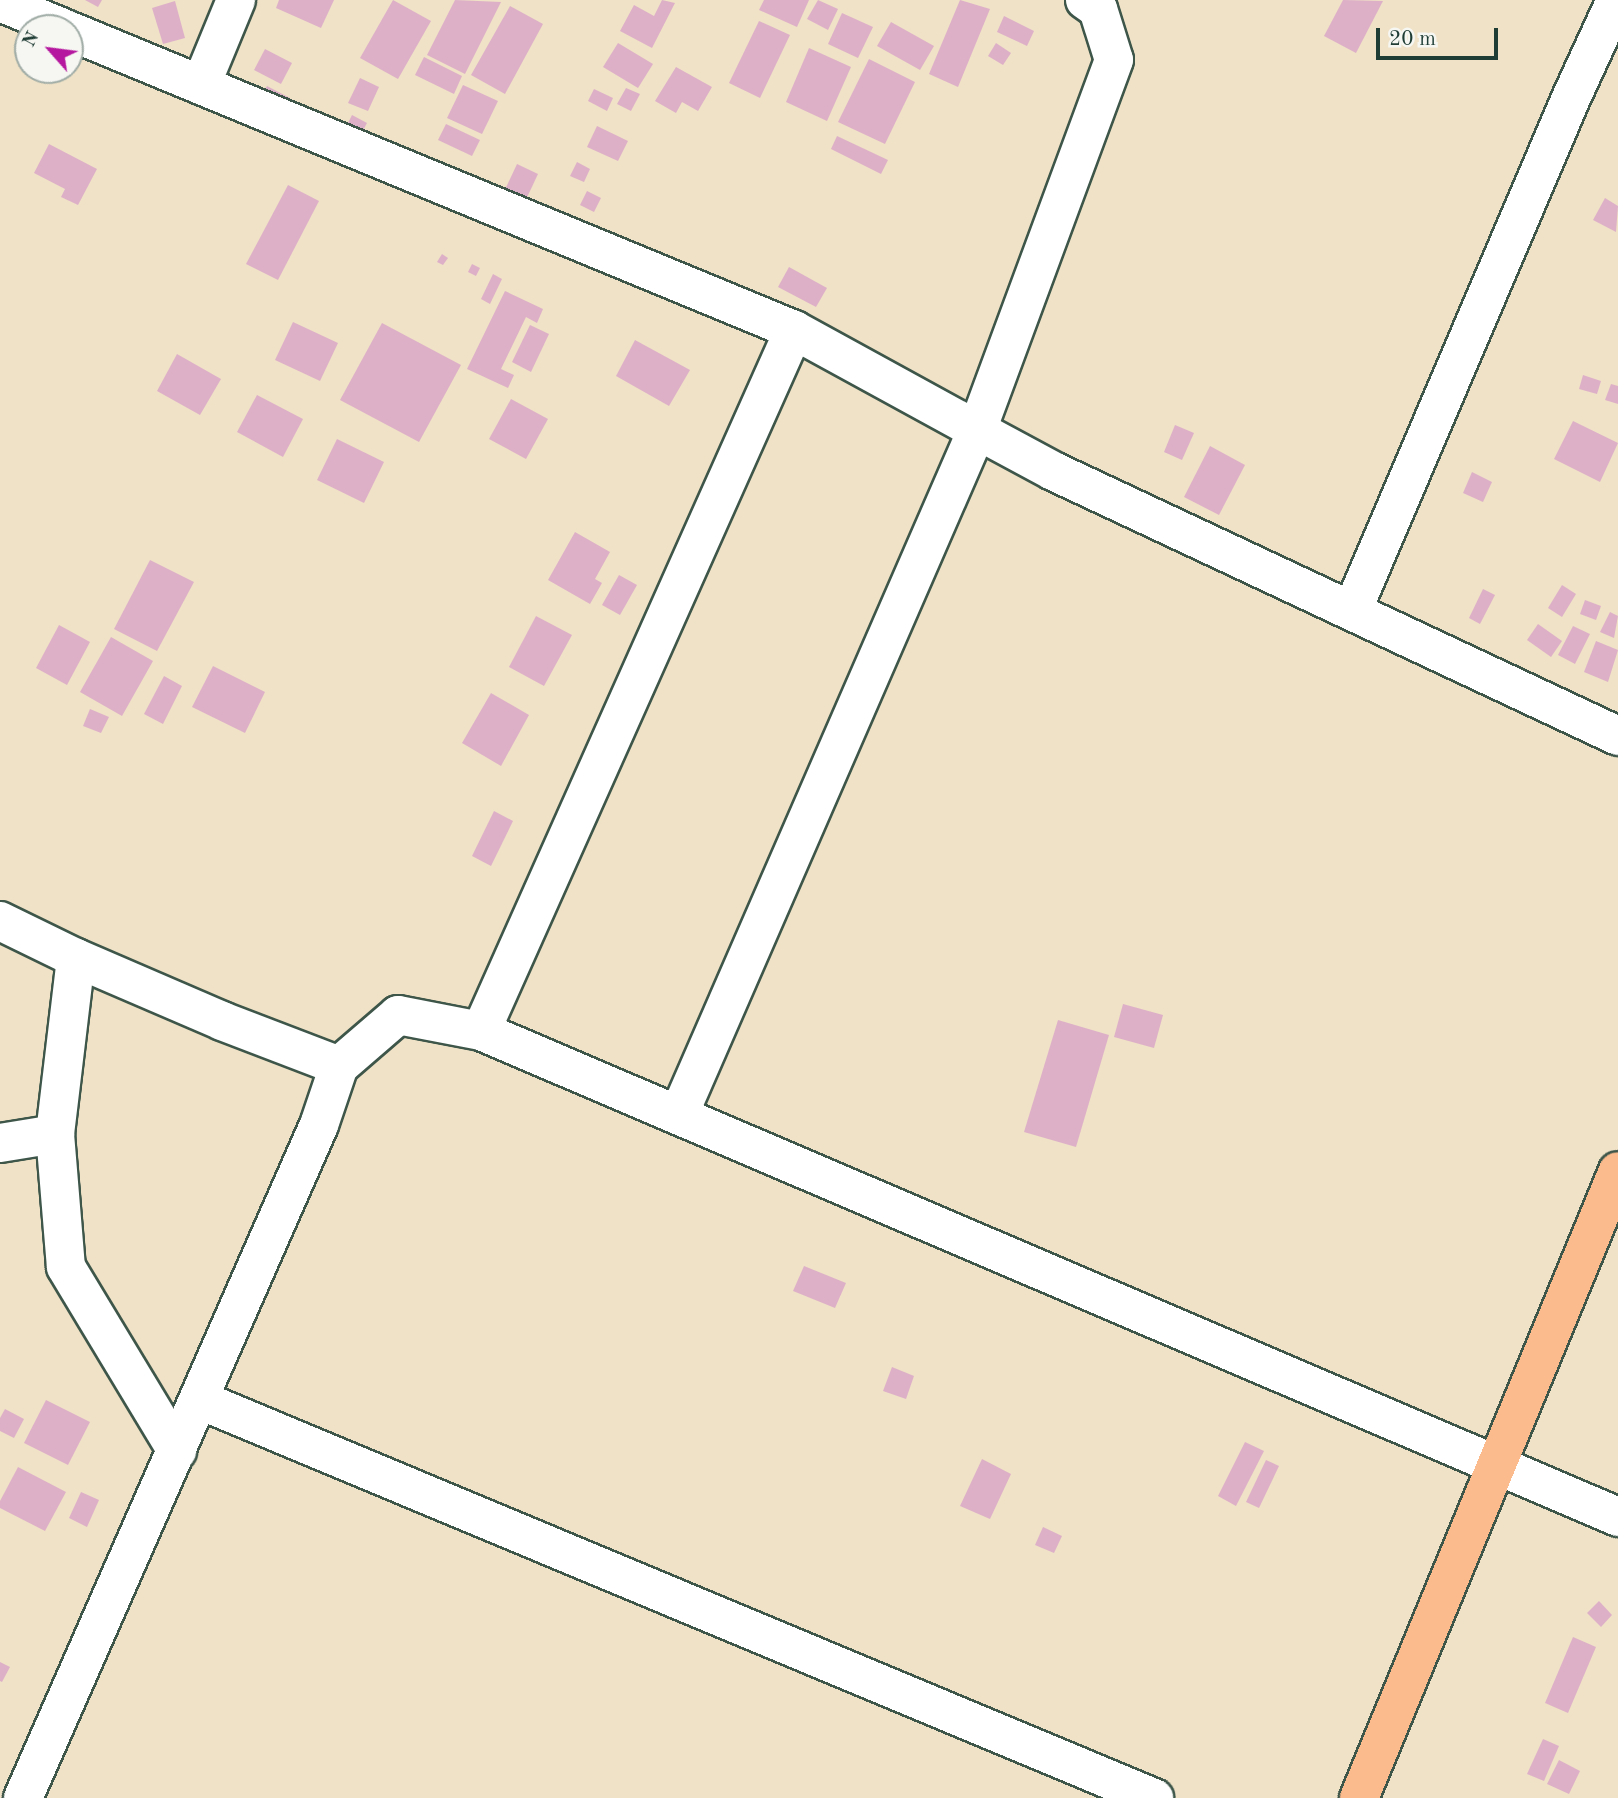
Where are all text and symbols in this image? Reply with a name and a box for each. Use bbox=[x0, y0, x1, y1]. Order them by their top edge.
north arrow bbox=[14, 14, 84, 84]
scale bar bbox=[1380, 14, 1502, 58]
text: N bbox=[20, 29, 44, 51]
text: 20 m bbox=[1389, 29, 1436, 50]

